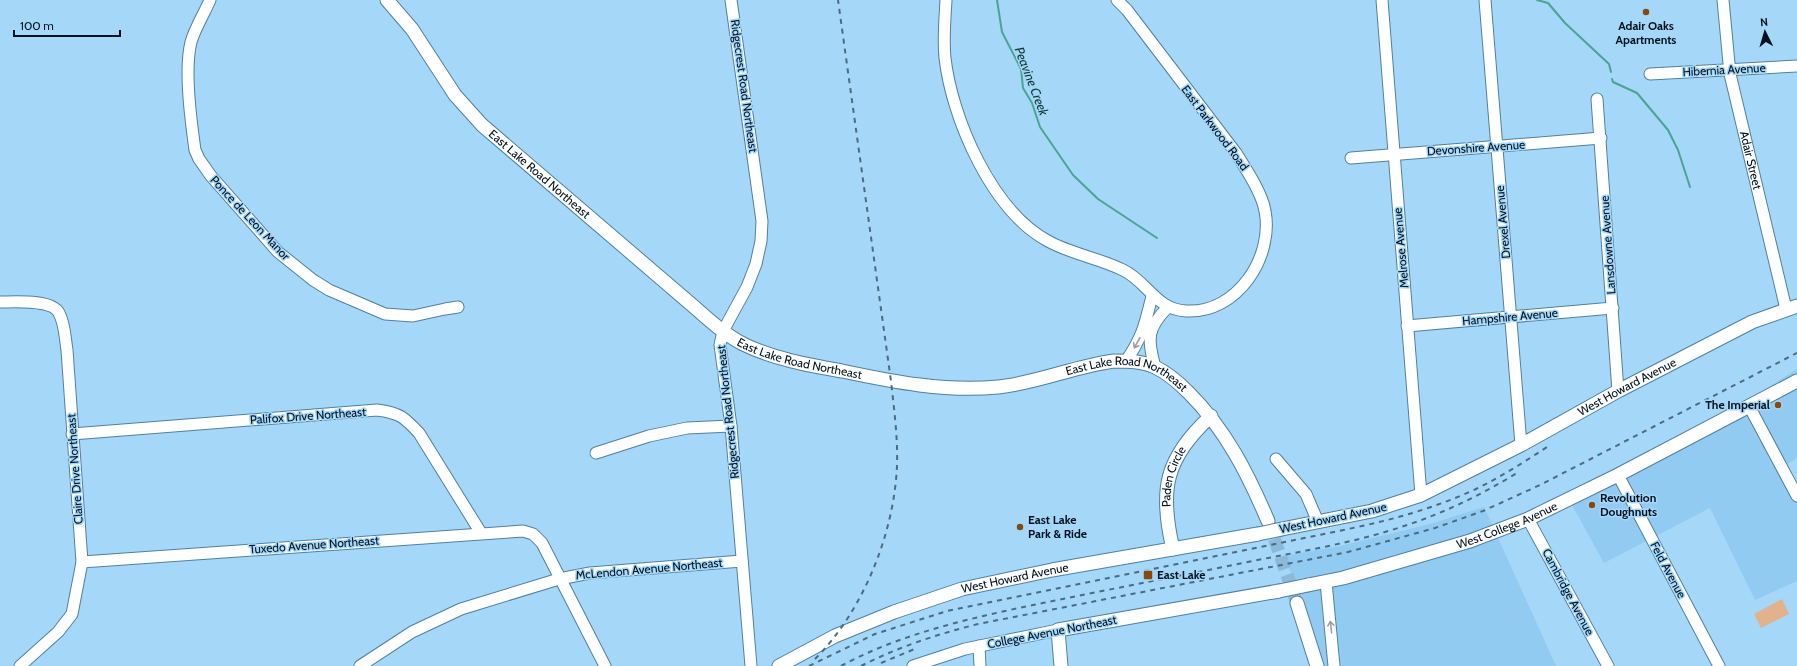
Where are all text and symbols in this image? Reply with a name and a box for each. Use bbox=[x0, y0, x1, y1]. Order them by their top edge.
marker: Adair Oaks Apartments bbox=[1641, 7, 1651, 17]
scale bar bbox=[14, 12, 120, 38]
north arrow bbox=[1745, 12, 1785, 52]
text: N bbox=[1760, 15, 1769, 29]
text: 100 m bbox=[20, 18, 54, 33]
street label: Ridgecrest Road Northeast bbox=[728, 18, 761, 153]
place label: Adair Oaks Apartments bbox=[1616, 18, 1676, 47]
water label: Peavine Creek bbox=[1012, 44, 1053, 118]
street label: Hibernia Avenue bbox=[1682, 60, 1766, 79]
street label: East Parkwood Road bbox=[1178, 82, 1252, 173]
street label: East Lake Road Northeast bbox=[486, 126, 594, 221]
street label: Adair Street bbox=[1737, 129, 1765, 191]
street label: Devonshire Avenue bbox=[1426, 137, 1526, 158]
street label: Ponce de Leon Manor bbox=[207, 172, 294, 263]
street label: Drexel Avenue bbox=[1492, 185, 1513, 259]
street label: Lansdowne Avenue bbox=[1597, 195, 1618, 295]
street label: Melrose Avenue bbox=[1390, 207, 1411, 289]
street label: Hampshire Avenue bbox=[1462, 305, 1558, 328]
street label: East Lake Road Northeast bbox=[735, 334, 863, 382]
one-way arrow bbox=[1133, 337, 1141, 349]
street label: Ridgecrest Road Northeast bbox=[713, 344, 742, 480]
street label: East Lake Road Northeast bbox=[1064, 353, 1191, 395]
street label: West Howard Avenue bbox=[1575, 354, 1678, 419]
place label: The Imperial bbox=[1705, 397, 1770, 412]
marker: The Imperial bbox=[1773, 400, 1783, 410]
street label: Palifox Drive Northeast bbox=[249, 404, 366, 427]
street label: Claire Drive Northeast bbox=[63, 413, 86, 525]
street label: Paden Circle bbox=[1158, 443, 1189, 507]
place label: Revolution Doughnuts bbox=[1600, 490, 1657, 519]
street label: West College Avenue bbox=[1455, 498, 1560, 552]
street label: West Howard Avenue bbox=[1278, 499, 1388, 536]
marker: Revolution Doughnuts bbox=[1587, 500, 1597, 510]
place label: East Lake Park & Ride bbox=[1028, 512, 1087, 541]
marker: East Lake Park & Ride bbox=[1015, 522, 1025, 532]
street label: Tuxedo Avenue Northeast bbox=[249, 532, 379, 557]
street label: Feld Avenue bbox=[1647, 539, 1690, 601]
street label: Cambridge Avenue bbox=[1539, 546, 1598, 638]
street label: McLendon Avenue Northeast bbox=[575, 555, 723, 582]
street label: West Howard Avenue bbox=[960, 559, 1070, 596]
place label: East Lake bbox=[1157, 567, 1205, 582]
marker: East Lake bbox=[1142, 569, 1154, 581]
street label: College Avenue Northeast bbox=[986, 612, 1118, 651]
one-way arrow bbox=[1327, 621, 1334, 634]

